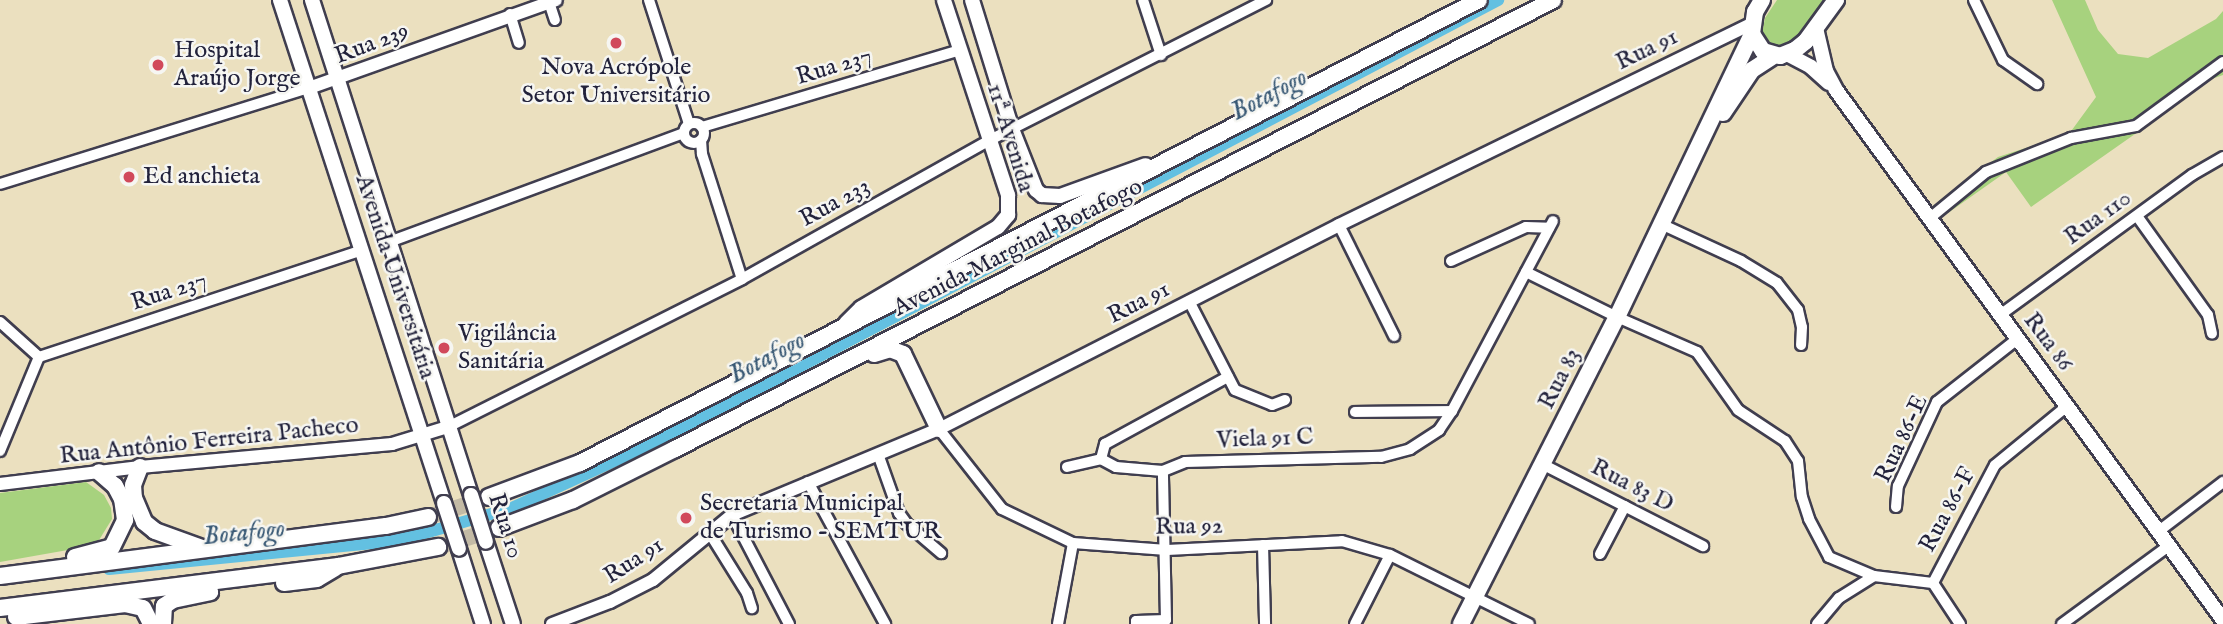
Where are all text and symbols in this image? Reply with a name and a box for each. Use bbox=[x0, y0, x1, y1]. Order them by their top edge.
street label: Rua 239 bbox=[331, 17, 413, 71]
street label: Rua 91 bbox=[1611, 23, 1683, 77]
marker: Nova Acrópole Setor Universitário bbox=[608, 35, 624, 51]
place label: Hospital Araújo Jorge bbox=[174, 37, 301, 93]
street label: Rua 237 bbox=[793, 42, 875, 92]
place label: Nova Acrópole Setor Universitário bbox=[522, 54, 710, 110]
marker: Hospital Araújo Jorge bbox=[148, 55, 168, 75]
water label: Botafogo bbox=[1225, 62, 1313, 128]
street label: 11ª Avenida bbox=[980, 80, 1040, 196]
place label: Ed anchieta bbox=[143, 163, 260, 191]
marker: Ed anchieta bbox=[121, 169, 137, 185]
street label: Avenida Universitária bbox=[348, 171, 442, 383]
street label: Rua 233 bbox=[795, 172, 875, 234]
street label: Avenida Marginal Botafogo bbox=[889, 173, 1147, 323]
street label: Rua 110 bbox=[2059, 184, 2137, 252]
street label: Rua 237 bbox=[128, 266, 210, 318]
street label: Rua 91 bbox=[1103, 275, 1175, 331]
street label: Rua 86 bbox=[2017, 307, 2079, 377]
place label: Vigilância Sanitária bbox=[458, 320, 556, 376]
water label: Botafogo bbox=[723, 325, 811, 391]
marker: Vigilância Sanitária bbox=[436, 340, 452, 356]
street label: Rua 83 bbox=[1533, 344, 1587, 414]
street label: Rua 86-E bbox=[1869, 391, 1935, 487]
street label: Rua Antônio Ferreira Pacheco bbox=[58, 411, 360, 471]
street label: Viela 91 C bbox=[1216, 423, 1314, 455]
street label: Rua 83 D bbox=[1586, 453, 1678, 519]
street label: Rua 86-F bbox=[1914, 463, 1982, 557]
street label: Rua 10 bbox=[481, 490, 529, 562]
place label: Secretaria Municipal de Turismo - SEMTUR bbox=[700, 490, 941, 546]
marker: Secretaria Municipal de Turismo - SEMTUR bbox=[678, 510, 694, 526]
street label: Rua 92 bbox=[1155, 512, 1223, 542]
water label: Botafogo bbox=[201, 513, 287, 553]
street label: Rua 91 bbox=[599, 531, 669, 591]

